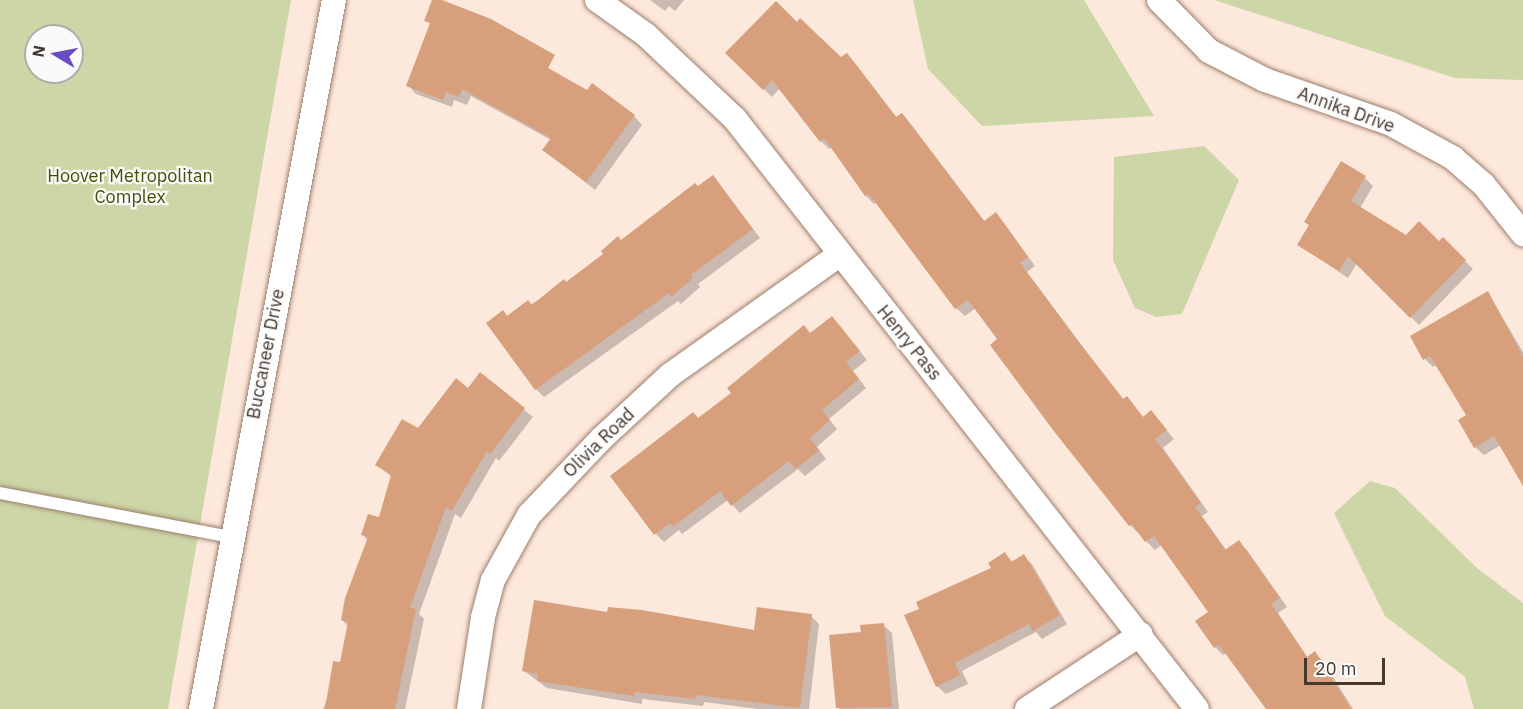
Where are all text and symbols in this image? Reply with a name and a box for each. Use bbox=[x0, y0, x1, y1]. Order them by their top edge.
north arrow bbox=[24, 24, 84, 84]
text: N bbox=[27, 44, 49, 59]
street label: Annika Drive bbox=[1295, 82, 1397, 138]
park label: Hoover Metropolitan Complex bbox=[47, 166, 213, 208]
street label: Buccaneer Drive bbox=[243, 287, 289, 421]
street label: Henry Pass bbox=[872, 301, 946, 385]
street label: Olivia Road bbox=[559, 404, 639, 482]
scale bar bbox=[1307, 646, 1388, 684]
text: 20 m bbox=[1315, 657, 1357, 680]

